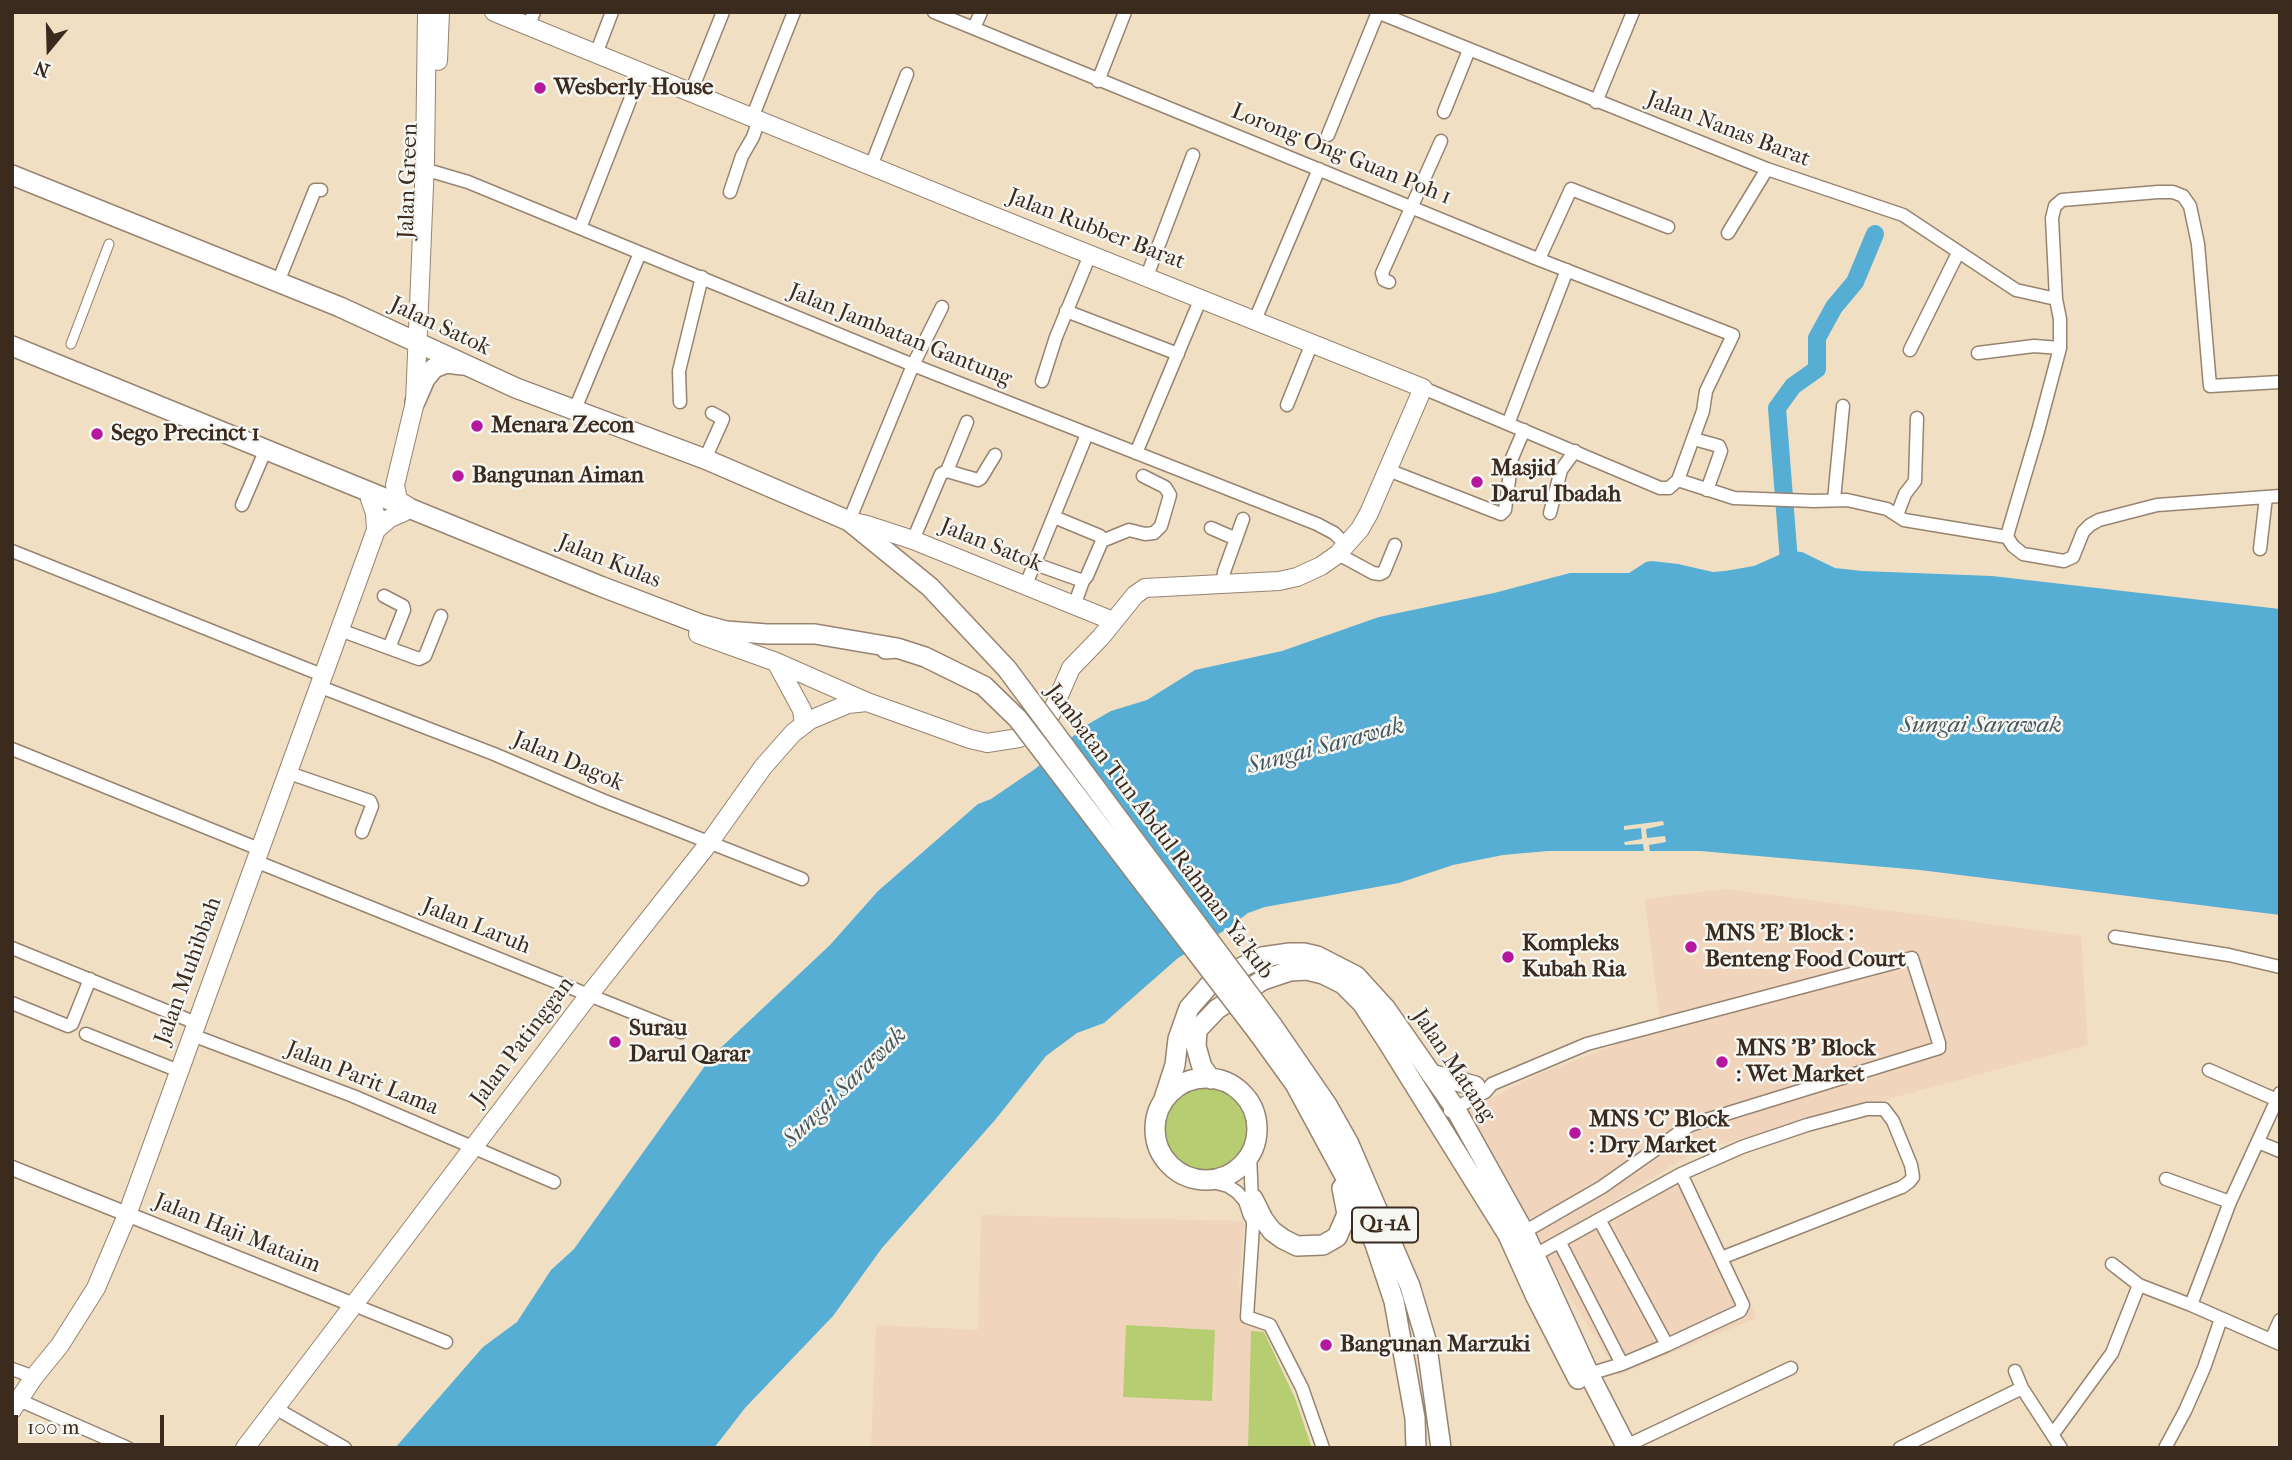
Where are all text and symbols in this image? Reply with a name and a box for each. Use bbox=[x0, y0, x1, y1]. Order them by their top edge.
north arrow bbox=[14, 14, 84, 84]
text: N bbox=[32, 56, 53, 82]
place label: Wesberly House bbox=[554, 74, 713, 102]
marker: Wesberly House bbox=[532, 80, 548, 96]
street label: Jalan Nanas Barat bbox=[1642, 86, 1814, 174]
street label: Lorong Ong Guan Poh 1 bbox=[1227, 98, 1455, 212]
street label: Jalan Green bbox=[393, 122, 425, 240]
street label: Jalan Rubber Barat bbox=[1003, 183, 1189, 277]
street label: Jalan Jambatan Gantung bbox=[784, 279, 1016, 393]
street label: Jalan Satok bbox=[385, 292, 495, 362]
place label: Menara Zecon bbox=[491, 412, 634, 440]
marker: Menara Zecon bbox=[469, 418, 485, 434]
place label: Sego Precinct 1 bbox=[111, 420, 260, 448]
marker: Sego Precinct 1 bbox=[89, 426, 105, 442]
place label: Masjid Darul Ibadah bbox=[1491, 455, 1621, 509]
place label: Bangunan Aiman bbox=[472, 462, 644, 490]
marker: Bangunan Aiman bbox=[450, 468, 466, 484]
marker: Masjid Darul Ibadah bbox=[1469, 474, 1485, 490]
street label: Jalan Satok bbox=[936, 513, 1046, 579]
street label: Jalan Kulas bbox=[553, 529, 665, 595]
street label: Jambatan Tun Abdul Rahman Ya'kub bbox=[1039, 679, 1279, 985]
water label: Sungai Sarawak bbox=[1244, 712, 1408, 782]
water label: Sungai Sarawak bbox=[1900, 712, 2062, 740]
street label: Jalan Dagok bbox=[508, 726, 628, 798]
street label: Jalan Muhibbah bbox=[150, 893, 228, 1049]
street label: Jalan Laruh bbox=[418, 893, 534, 961]
place label: MNS 'E' Block : Benteng Food Court bbox=[1705, 920, 1906, 974]
place label: Kompleks Kubah Ria bbox=[1522, 930, 1626, 984]
marker: MNS 'E' Block : Benteng Food Court bbox=[1683, 939, 1699, 955]
marker: Kompleks Kubah Ria bbox=[1500, 949, 1516, 965]
street label: Jalan Patinggan bbox=[465, 972, 581, 1112]
street label: Jalan Matang bbox=[1405, 1004, 1501, 1128]
place label: Surau Darul Qarar bbox=[629, 1015, 750, 1069]
water label: Sungai Sarawak bbox=[777, 1021, 913, 1155]
marker: Surau Darul Qarar bbox=[607, 1034, 623, 1050]
place label: MNS 'B' Block : Wet Market bbox=[1736, 1035, 1876, 1089]
street label: Jalan Parit Lama bbox=[282, 1036, 442, 1122]
marker: MNS 'B' Block : Wet Market bbox=[1714, 1054, 1730, 1070]
place label: MNS 'C' Block : Dry Market bbox=[1589, 1106, 1729, 1160]
marker: MNS 'C' Block : Dry Market bbox=[1567, 1125, 1583, 1141]
street label: Jalan Haji Mataim bbox=[150, 1188, 324, 1280]
road number: Q1-1A bbox=[1352, 1208, 1418, 1242]
place label: Bangunan Marzuki bbox=[1340, 1331, 1530, 1359]
marker: Bangunan Marzuki bbox=[1318, 1337, 1334, 1353]
scale bar bbox=[18, 1400, 168, 1444]
text: 100 m bbox=[27, 1415, 80, 1439]

